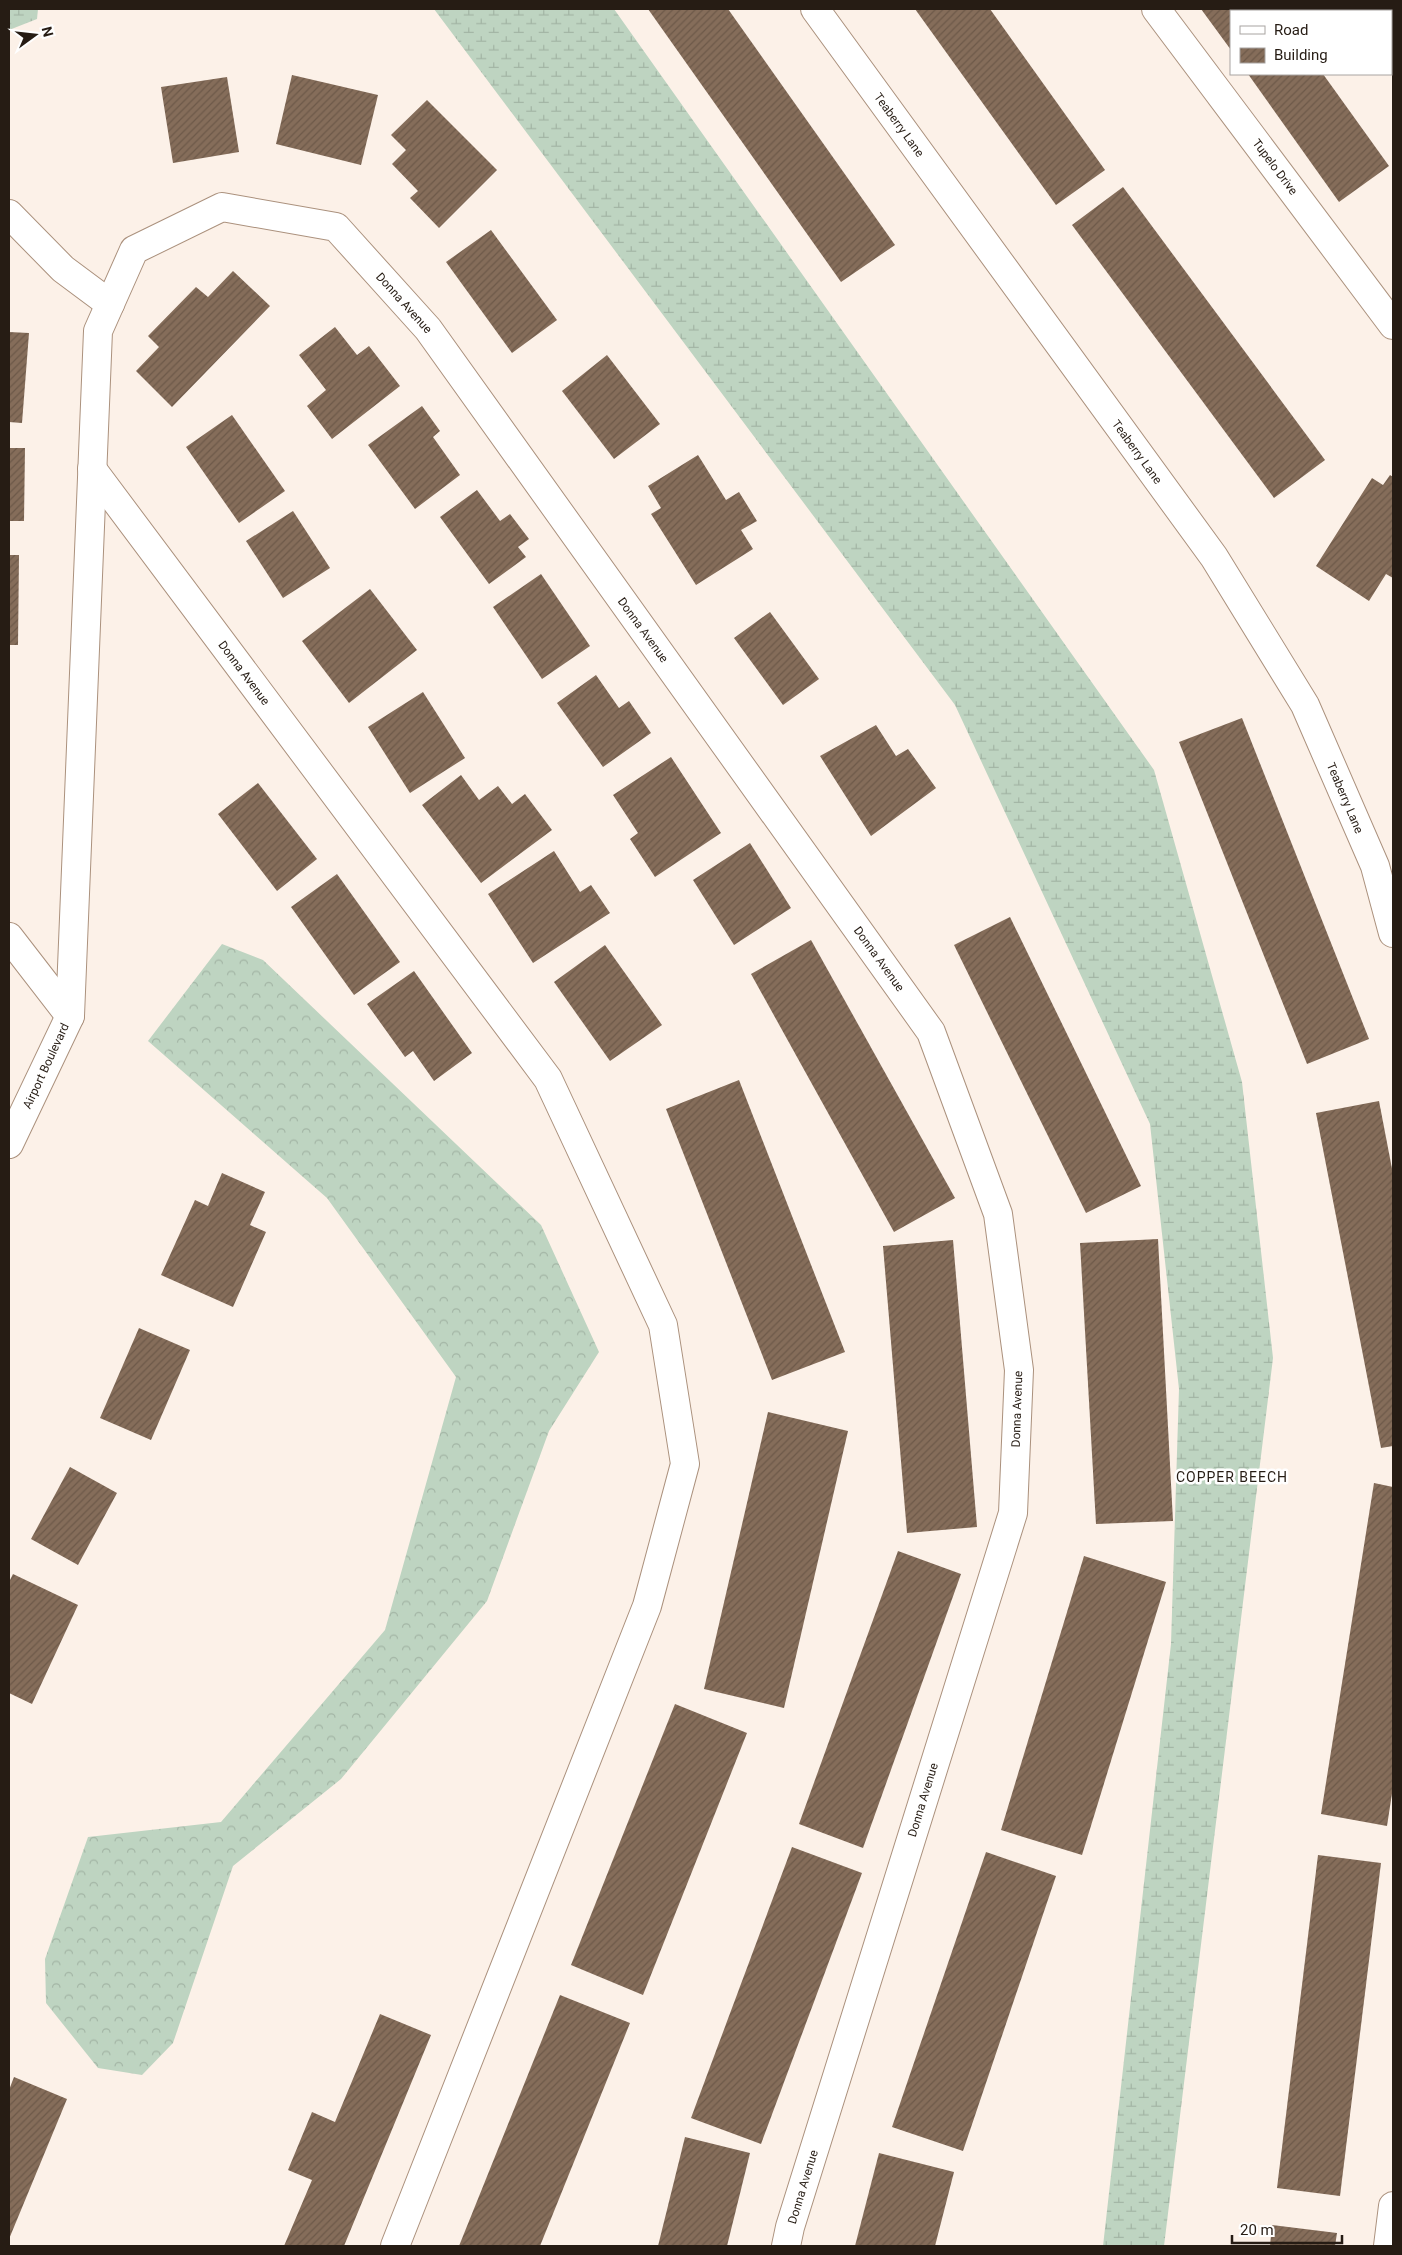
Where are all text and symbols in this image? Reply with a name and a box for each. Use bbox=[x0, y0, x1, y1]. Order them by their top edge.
north arrow bbox=[10, 10, 60, 60]
legend bbox=[1230, 10, 1392, 75]
text: Road bbox=[1274, 21, 1308, 39]
text: N bbox=[39, 25, 57, 38]
text: Building bbox=[1274, 46, 1328, 64]
street label: Teaberry Lane bbox=[871, 90, 927, 160]
street label: Tupelo Drive bbox=[1250, 136, 1300, 198]
street label: Donna Avenue bbox=[373, 270, 435, 336]
street label: Teaberry Lane bbox=[1109, 417, 1165, 487]
street label: Donna Avenue bbox=[615, 595, 671, 665]
street label: Donna Avenue bbox=[215, 638, 273, 708]
street label: Teaberry Lane bbox=[1324, 761, 1366, 835]
street label: Donna Avenue bbox=[851, 924, 907, 994]
street label: Airport Boulevard bbox=[20, 1021, 72, 1111]
street label: Donna Avenue bbox=[1009, 1370, 1025, 1448]
district label: COPPER BEECH bbox=[1176, 1469, 1288, 1485]
street label: Donna Avenue bbox=[905, 1761, 941, 1839]
street label: Donna Avenue bbox=[785, 2148, 821, 2226]
scale bar bbox=[1232, 2212, 1342, 2244]
text: 20 m bbox=[1240, 2221, 1274, 2239]

